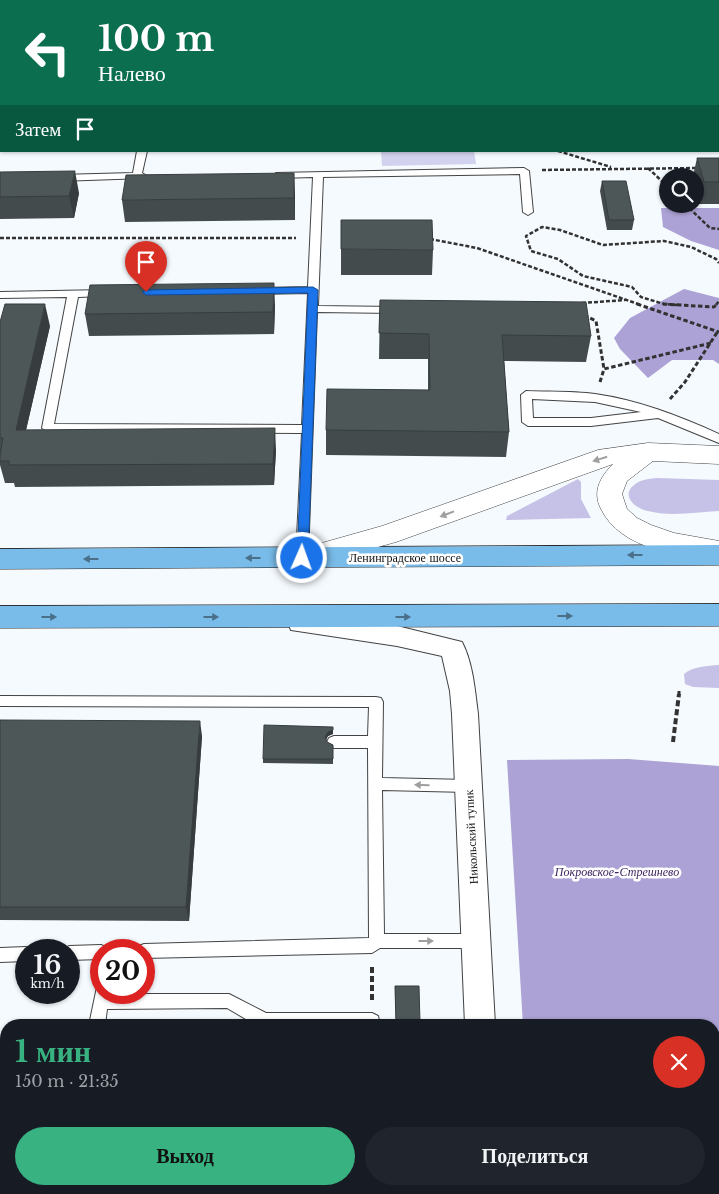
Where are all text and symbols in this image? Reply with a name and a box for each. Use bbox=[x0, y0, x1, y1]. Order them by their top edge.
text: 100 m bbox=[98, 17, 214, 60]
icon: left bbox=[15, 20, 80, 85]
text: Налево bbox=[98, 60, 166, 87]
icon: arrive bbox=[71, 115, 99, 143]
text: Затем bbox=[15, 118, 61, 141]
map controls bbox=[659, 168, 704, 213]
button: search bbox=[659, 168, 704, 213]
pin bbox=[125, 241, 167, 292]
icon: arrive bbox=[132, 248, 160, 276]
one-way arrow bbox=[592, 455, 607, 463]
one-way arrow bbox=[439, 510, 454, 518]
position arrow bbox=[275, 531, 327, 583]
street label: Ленинградское шоссе bbox=[349, 550, 461, 565]
one-way arrow bbox=[627, 551, 643, 559]
one-way arrow bbox=[245, 554, 261, 562]
one-way arrow bbox=[83, 555, 99, 563]
one-way arrow bbox=[557, 612, 573, 620]
one-way arrow bbox=[41, 613, 57, 621]
one-way arrow bbox=[203, 613, 219, 621]
one-way arrow bbox=[395, 613, 411, 621]
one-way arrow bbox=[414, 781, 430, 789]
street label: Никольский тупик bbox=[461, 789, 481, 885]
park label: Покровское-Стрешнево bbox=[554, 864, 679, 879]
one-way arrow bbox=[418, 937, 434, 945]
speed limit sign: 20 bbox=[90, 939, 155, 1004]
text: 16 bbox=[34, 950, 61, 981]
text: km/h bbox=[30, 976, 65, 991]
text: 1 мин bbox=[15, 1033, 91, 1070]
button: close bbox=[653, 1036, 705, 1088]
text: 150 m · 21:35 bbox=[15, 1071, 119, 1091]
button: Выход bbox=[15, 1127, 355, 1185]
button: Поделиться bbox=[365, 1127, 705, 1185]

